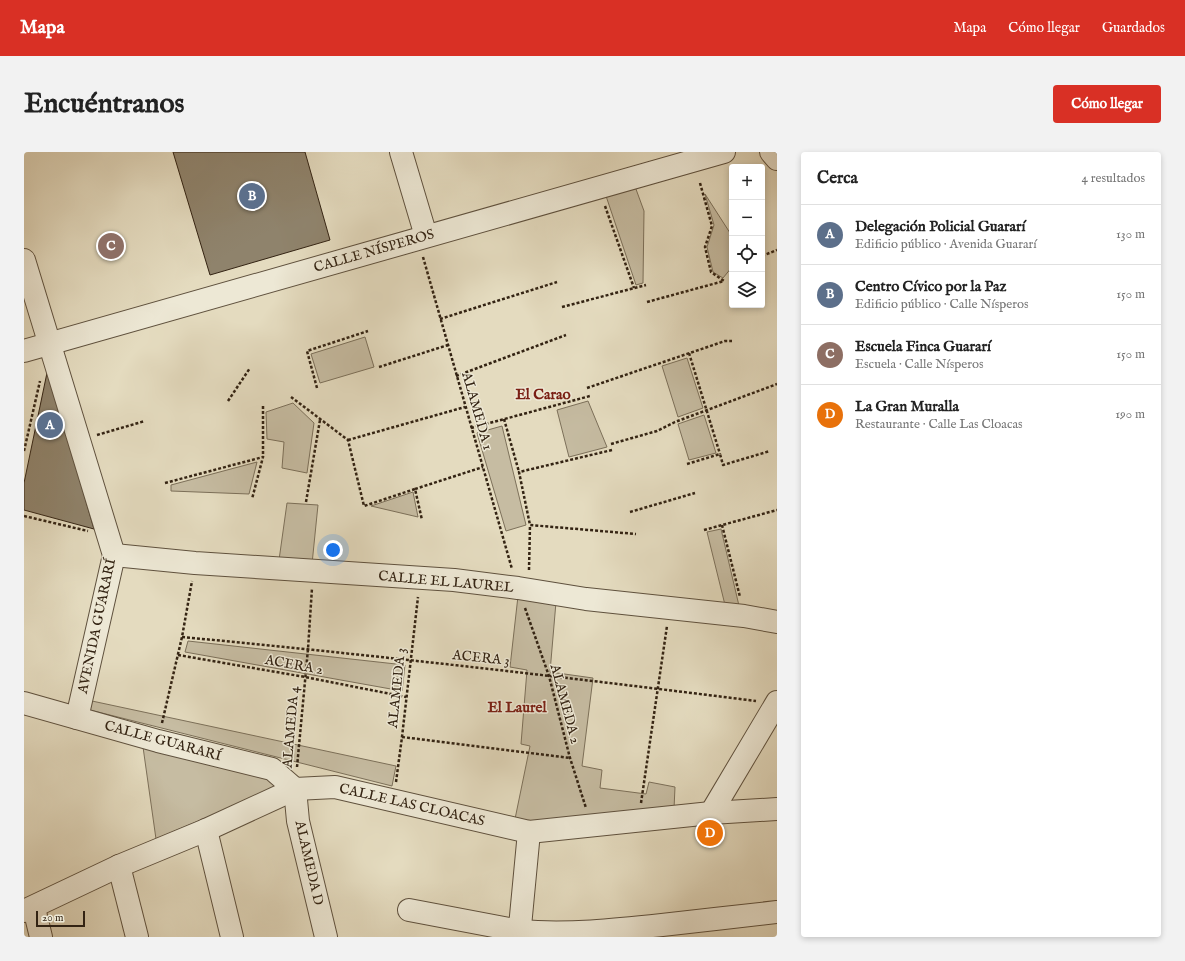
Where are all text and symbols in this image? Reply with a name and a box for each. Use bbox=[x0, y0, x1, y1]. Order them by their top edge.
text: Mapa bbox=[20, 16, 65, 40]
text: Mapa bbox=[953, 19, 986, 37]
text: Cómo llegar bbox=[1008, 19, 1080, 37]
text: Guardados bbox=[1102, 19, 1165, 37]
button: Cómo llegar bbox=[1053, 85, 1161, 123]
text: Encuéntranos bbox=[24, 87, 184, 122]
map controls bbox=[729, 164, 765, 308]
button: + bbox=[729, 164, 765, 200]
text: Cerca bbox=[817, 168, 858, 189]
text: 4 resultados bbox=[1082, 170, 1145, 187]
pin: B bbox=[239, 181, 265, 211]
button: − bbox=[729, 200, 765, 236]
text: Delegación Policial Guararí bbox=[855, 217, 1026, 236]
street label: CALLE NÍSPEROS bbox=[311, 224, 436, 277]
text: A bbox=[826, 226, 834, 243]
text: 130 m bbox=[1116, 226, 1145, 243]
pin: C bbox=[98, 231, 124, 261]
button: locate bbox=[729, 236, 765, 272]
text: Edificio público · Avenida Guararí bbox=[855, 236, 1037, 253]
button: layers bbox=[729, 272, 765, 308]
text: Centro Cívico por la Paz bbox=[855, 277, 1006, 296]
text: B bbox=[826, 286, 834, 303]
text: 150 m bbox=[1116, 286, 1145, 303]
text: Edificio público · Calle Nísperos bbox=[855, 296, 1029, 313]
text: Escuela Finca Guararí bbox=[855, 337, 991, 356]
text: C bbox=[825, 346, 835, 363]
text: 150 m bbox=[1116, 346, 1145, 363]
text: Escuela · Calle Nísperos bbox=[855, 356, 984, 373]
street label: ALAMEDA 1 bbox=[457, 369, 497, 452]
district label: El Carao bbox=[515, 385, 571, 404]
text: La Gran Muralla bbox=[855, 397, 959, 416]
text: D bbox=[825, 406, 835, 423]
text: 190 m bbox=[1115, 406, 1145, 423]
pin: A bbox=[37, 410, 63, 440]
text: Restaurante · Calle Las Cloacas bbox=[855, 416, 1023, 433]
your location bbox=[323, 540, 343, 560]
street label: AVENIDA GUARARÍ bbox=[73, 556, 120, 696]
street label: CALLE EL LAUREL bbox=[378, 567, 514, 597]
street label: ACERA 3 bbox=[451, 646, 510, 670]
street label: ALAMEDA 3 bbox=[384, 647, 410, 730]
street label: ACERA 2 bbox=[263, 651, 325, 679]
street label: ALAMEDA 2 bbox=[545, 661, 584, 746]
street label: ALAMEDA 4 bbox=[278, 685, 304, 770]
district label: El Laurel bbox=[487, 698, 547, 717]
street label: CALLE GUARARÍ bbox=[102, 716, 225, 766]
street label: CALLE LAS CLOACAS bbox=[337, 779, 487, 831]
street label: ALAMEDA D bbox=[290, 818, 327, 907]
pin: D bbox=[697, 818, 723, 848]
scale bar bbox=[36, 909, 85, 928]
text: 20 m bbox=[42, 911, 63, 925]

